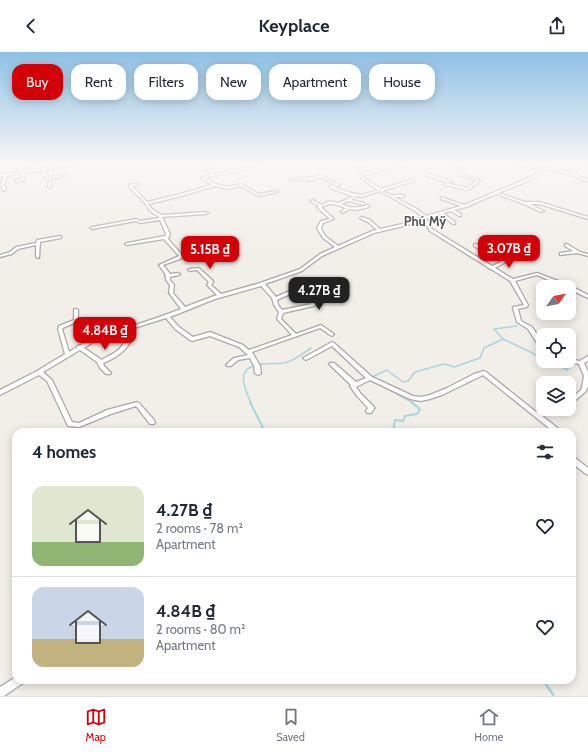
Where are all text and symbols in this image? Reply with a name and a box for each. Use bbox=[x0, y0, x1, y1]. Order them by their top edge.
icon: back bbox=[20, 15, 42, 37]
text: Keyplace bbox=[259, 15, 329, 37]
icon: share bbox=[546, 15, 568, 37]
chip: Buy bbox=[12, 64, 63, 100]
chip: Rent bbox=[71, 64, 126, 100]
chip: Filters bbox=[134, 64, 198, 100]
chip: New bbox=[206, 64, 261, 100]
chip: Apartment bbox=[269, 64, 361, 100]
chip: House bbox=[369, 64, 435, 100]
district label: Phú Mỹ bbox=[404, 213, 446, 229]
pin: 3.07B ₫ bbox=[472, 235, 546, 269]
pin: 5.15B ₫ bbox=[173, 236, 247, 270]
text: 3.07B ₫ bbox=[487, 240, 531, 256]
text: 5.15B ₫ bbox=[190, 241, 230, 257]
pin: 4.27B ₫ bbox=[282, 277, 356, 311]
north arrow bbox=[536, 280, 576, 320]
map controls bbox=[536, 280, 576, 416]
text: 4.27B ₫ bbox=[298, 282, 340, 298]
pin: 4.84B ₫ bbox=[68, 317, 142, 351]
text: 4.84B ₫ bbox=[82, 322, 128, 338]
button: locate bbox=[536, 328, 576, 368]
button: layers bbox=[536, 376, 576, 416]
icon: filters bbox=[534, 441, 556, 463]
text: 4 homes bbox=[32, 442, 96, 462]
text: 4.27B ₫ bbox=[156, 500, 212, 520]
icon: home bbox=[64, 502, 112, 550]
icon: heart bbox=[534, 515, 556, 537]
text: 2 rooms · 78 m² bbox=[156, 520, 243, 536]
text: Apartment bbox=[156, 536, 216, 552]
text: 4.84B ₫ bbox=[156, 601, 215, 621]
icon: home bbox=[64, 603, 112, 651]
icon: heart bbox=[534, 616, 556, 638]
text: 2 rooms · 80 m² bbox=[156, 621, 245, 637]
text: Apartment bbox=[156, 637, 216, 653]
tab: Map bbox=[85, 706, 107, 744]
tab: Saved bbox=[276, 706, 305, 744]
tab: Home bbox=[474, 706, 503, 744]

